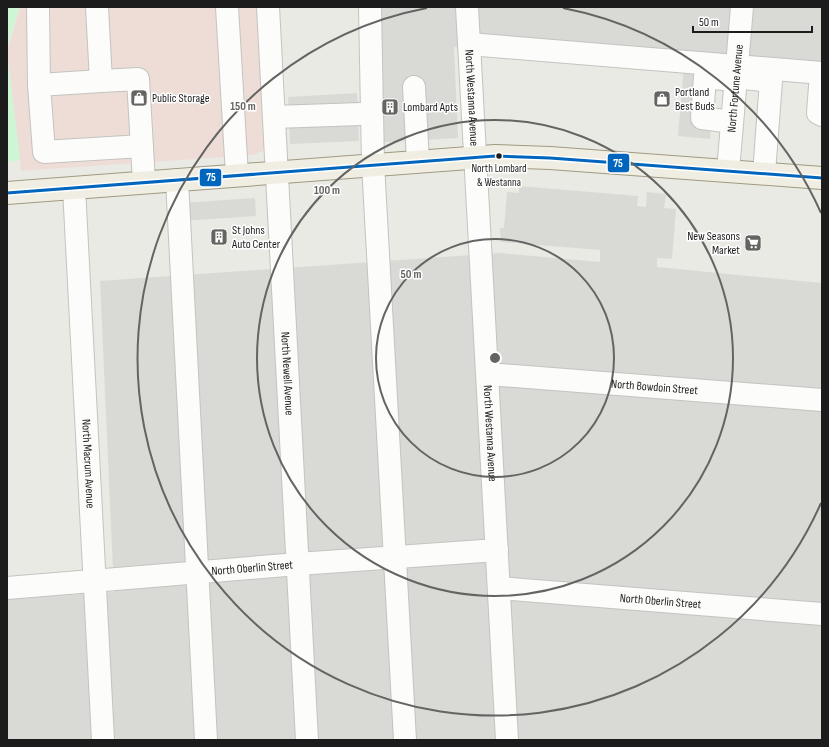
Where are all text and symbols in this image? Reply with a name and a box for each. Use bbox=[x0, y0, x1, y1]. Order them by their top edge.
scale bar bbox=[693, 8, 812, 34]
text: 50 m bbox=[699, 15, 719, 30]
street label: North Fortune Avenue bbox=[724, 43, 746, 133]
street label: North Westanna Avenue bbox=[462, 49, 482, 147]
place label: Portland Best Buds bbox=[675, 85, 715, 114]
shop icon: Public Storage bbox=[129, 88, 149, 108]
shop icon: Portland Best Buds bbox=[652, 89, 672, 109]
place label: Public Storage bbox=[152, 91, 210, 106]
building icon: Lombard Apts bbox=[380, 97, 400, 117]
text: 150 m bbox=[230, 99, 256, 114]
place label: Lombard Apts bbox=[403, 100, 458, 115]
marker: North Lombard & Westanna bbox=[494, 151, 504, 161]
line badge: 75 bbox=[607, 153, 630, 173]
text: 75 bbox=[613, 157, 623, 170]
place label: North Lombard & Westanna bbox=[471, 162, 527, 189]
line badge: 75 bbox=[199, 168, 222, 187]
text: 75 bbox=[206, 171, 216, 184]
text: 100 m bbox=[314, 183, 340, 198]
place label: St Johns Auto Center bbox=[231, 223, 281, 252]
building icon: St Johns Auto Center bbox=[209, 227, 229, 247]
place label: New Seasons Market bbox=[687, 229, 740, 258]
supermarket icon: New Seasons Market bbox=[743, 233, 763, 253]
text: 50 m bbox=[401, 267, 421, 282]
street label: North Newell Avenue bbox=[278, 331, 297, 416]
centre of rings bbox=[488, 351, 502, 365]
street label: North Bowdoin Street bbox=[611, 376, 699, 398]
street label: North Westanna Avenue bbox=[480, 385, 500, 482]
street label: North Macrum Avenue bbox=[79, 419, 98, 509]
street label: North Oberlin Street bbox=[211, 557, 294, 579]
street label: North Oberlin Street bbox=[619, 590, 702, 612]

